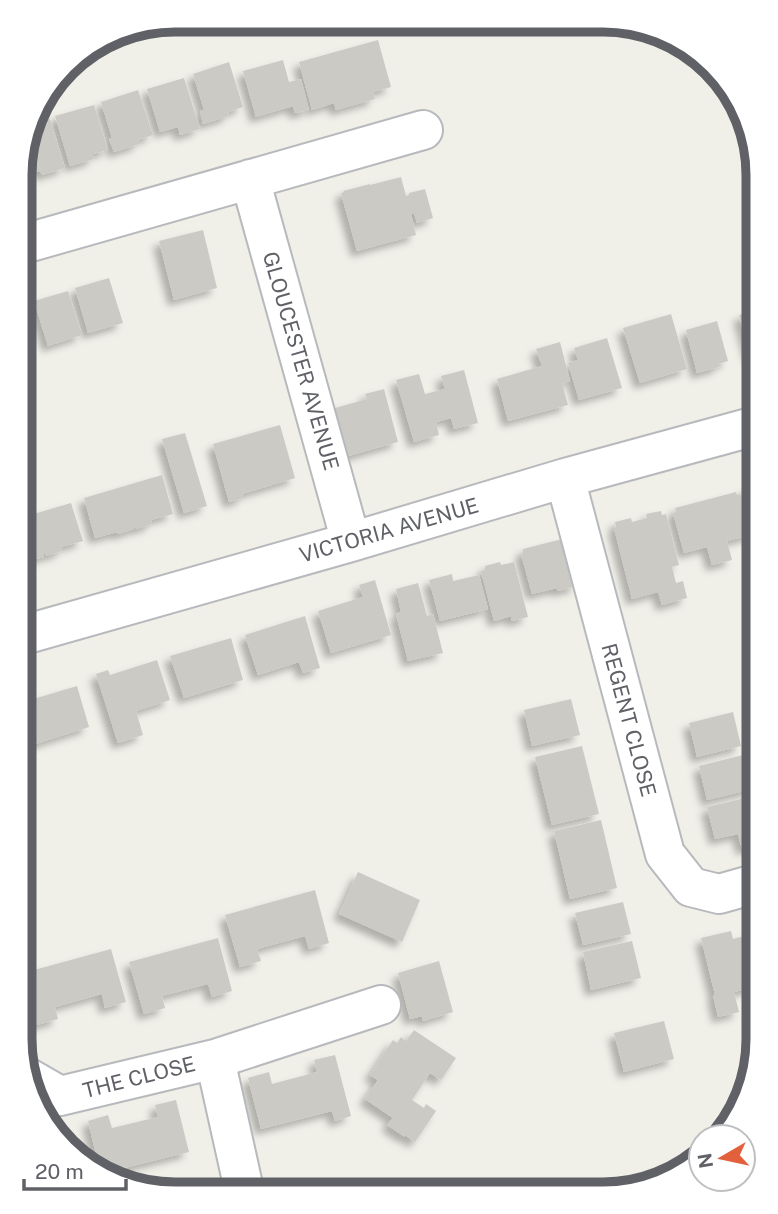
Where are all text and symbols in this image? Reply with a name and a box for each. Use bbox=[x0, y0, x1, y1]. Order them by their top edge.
street label: GLOUCESTER AVENUE bbox=[258, 249, 344, 473]
street label: VICTORIA AVENUE bbox=[296, 492, 482, 568]
street label: REGENT CLOSE bbox=[597, 641, 661, 799]
street label: THE CLOSE bbox=[80, 1051, 198, 1103]
north arrow bbox=[687, 1123, 757, 1193]
scale bar bbox=[24, 1148, 126, 1192]
text: N bbox=[693, 1152, 717, 1170]
text: 20 m bbox=[35, 1159, 84, 1184]

